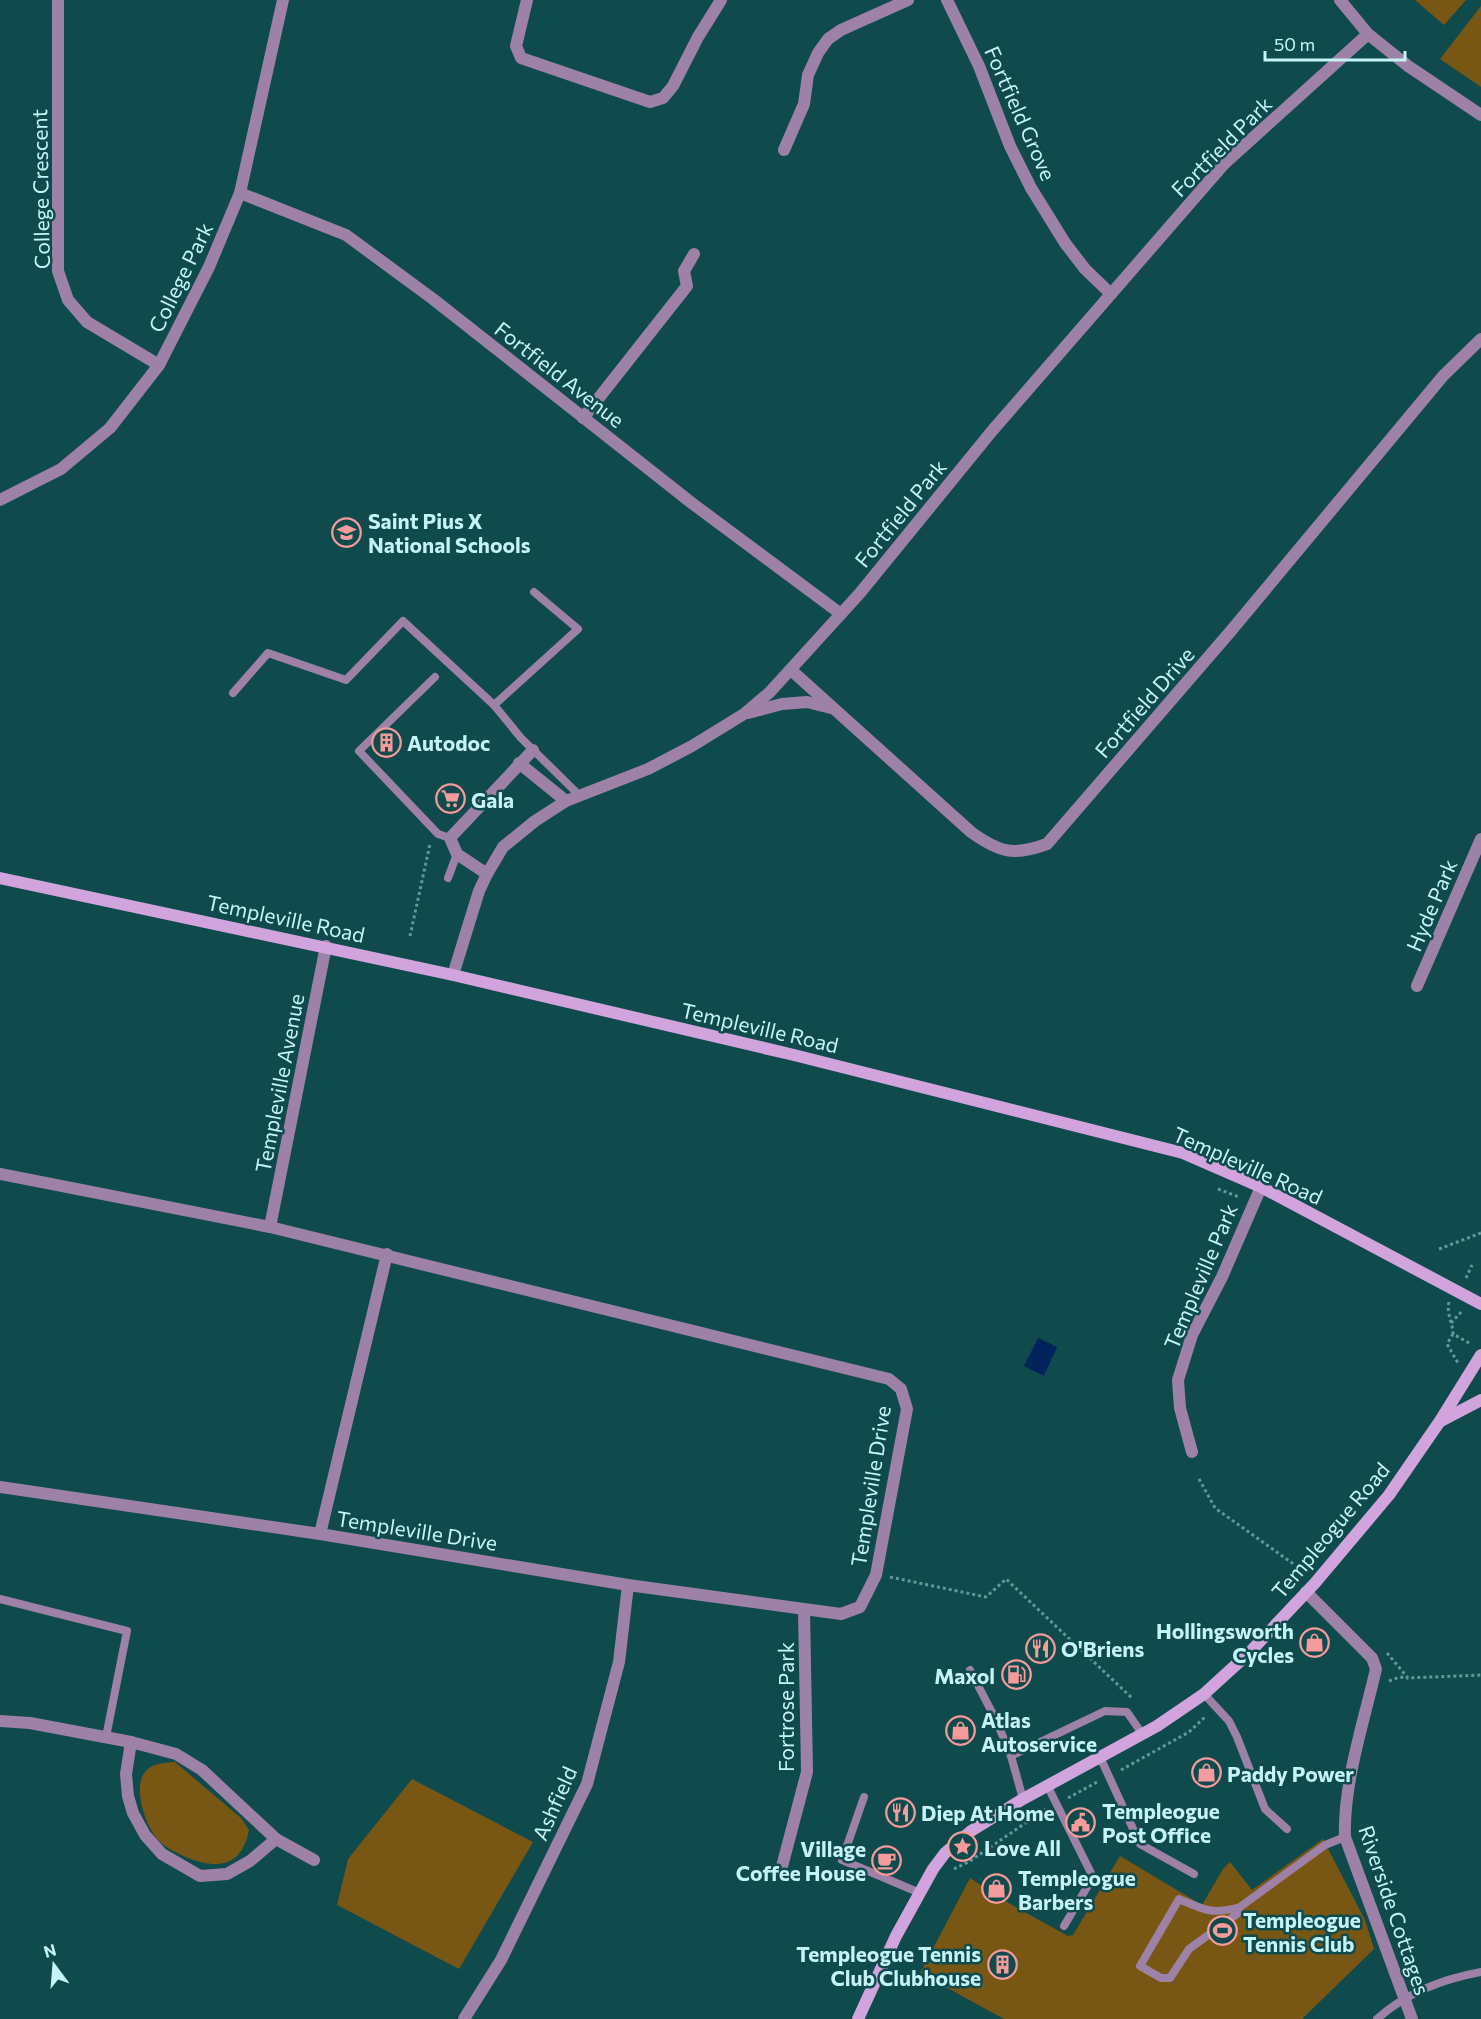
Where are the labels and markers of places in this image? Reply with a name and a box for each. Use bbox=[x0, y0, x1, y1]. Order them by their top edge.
place label: Saint Pius X National Schools bbox=[368, 508, 531, 557]
school or university icon: Saint Pius X National Schools bbox=[331, 516, 363, 548]
building icon: Autodoc bbox=[370, 726, 402, 758]
place label: Autodoc bbox=[407, 730, 490, 755]
supermarket icon: Gala bbox=[434, 783, 466, 815]
place label: Gala bbox=[471, 787, 514, 812]
place label: Hollingsworth Cycles bbox=[1156, 1618, 1294, 1667]
shop icon: Hollingsworth Cycles bbox=[1299, 1626, 1331, 1658]
restaurant icon: O'Briens bbox=[1024, 1632, 1056, 1664]
place label: O'Briens bbox=[1061, 1636, 1144, 1661]
fuel station icon: Maxol bbox=[1000, 1659, 1032, 1691]
place label: Maxol bbox=[934, 1663, 995, 1688]
place label: Atlas Autoservice bbox=[981, 1707, 1097, 1756]
shop icon: Atlas Autoservice bbox=[944, 1715, 976, 1747]
shop icon: Paddy Power bbox=[1190, 1757, 1222, 1789]
place label: Paddy Power bbox=[1227, 1761, 1354, 1786]
restaurant icon: Diep At Home bbox=[884, 1796, 916, 1828]
place label: Templeogue Post Office bbox=[1102, 1798, 1220, 1847]
place label: Diep At Home bbox=[921, 1800, 1055, 1825]
public building icon: Templeogue Post Office bbox=[1065, 1806, 1097, 1838]
place icon: Love All bbox=[947, 1831, 979, 1863]
place label: Love All bbox=[984, 1835, 1061, 1860]
place label: Village Coffee House bbox=[736, 1836, 866, 1885]
cafe icon: Village Coffee House bbox=[871, 1844, 903, 1876]
place label: Templeogue Barbers bbox=[1018, 1865, 1136, 1914]
shop icon: Templeogue Barbers bbox=[981, 1873, 1013, 1905]
place label: Templeogue Tennis Club bbox=[1243, 1907, 1361, 1956]
sports icon: Templeogue Tennis Club bbox=[1206, 1915, 1238, 1947]
place label: Templeogue Tennis Club Clubhouse bbox=[796, 1941, 981, 1990]
building icon: Templeogue Tennis Club Clubhouse bbox=[986, 1949, 1018, 1981]

